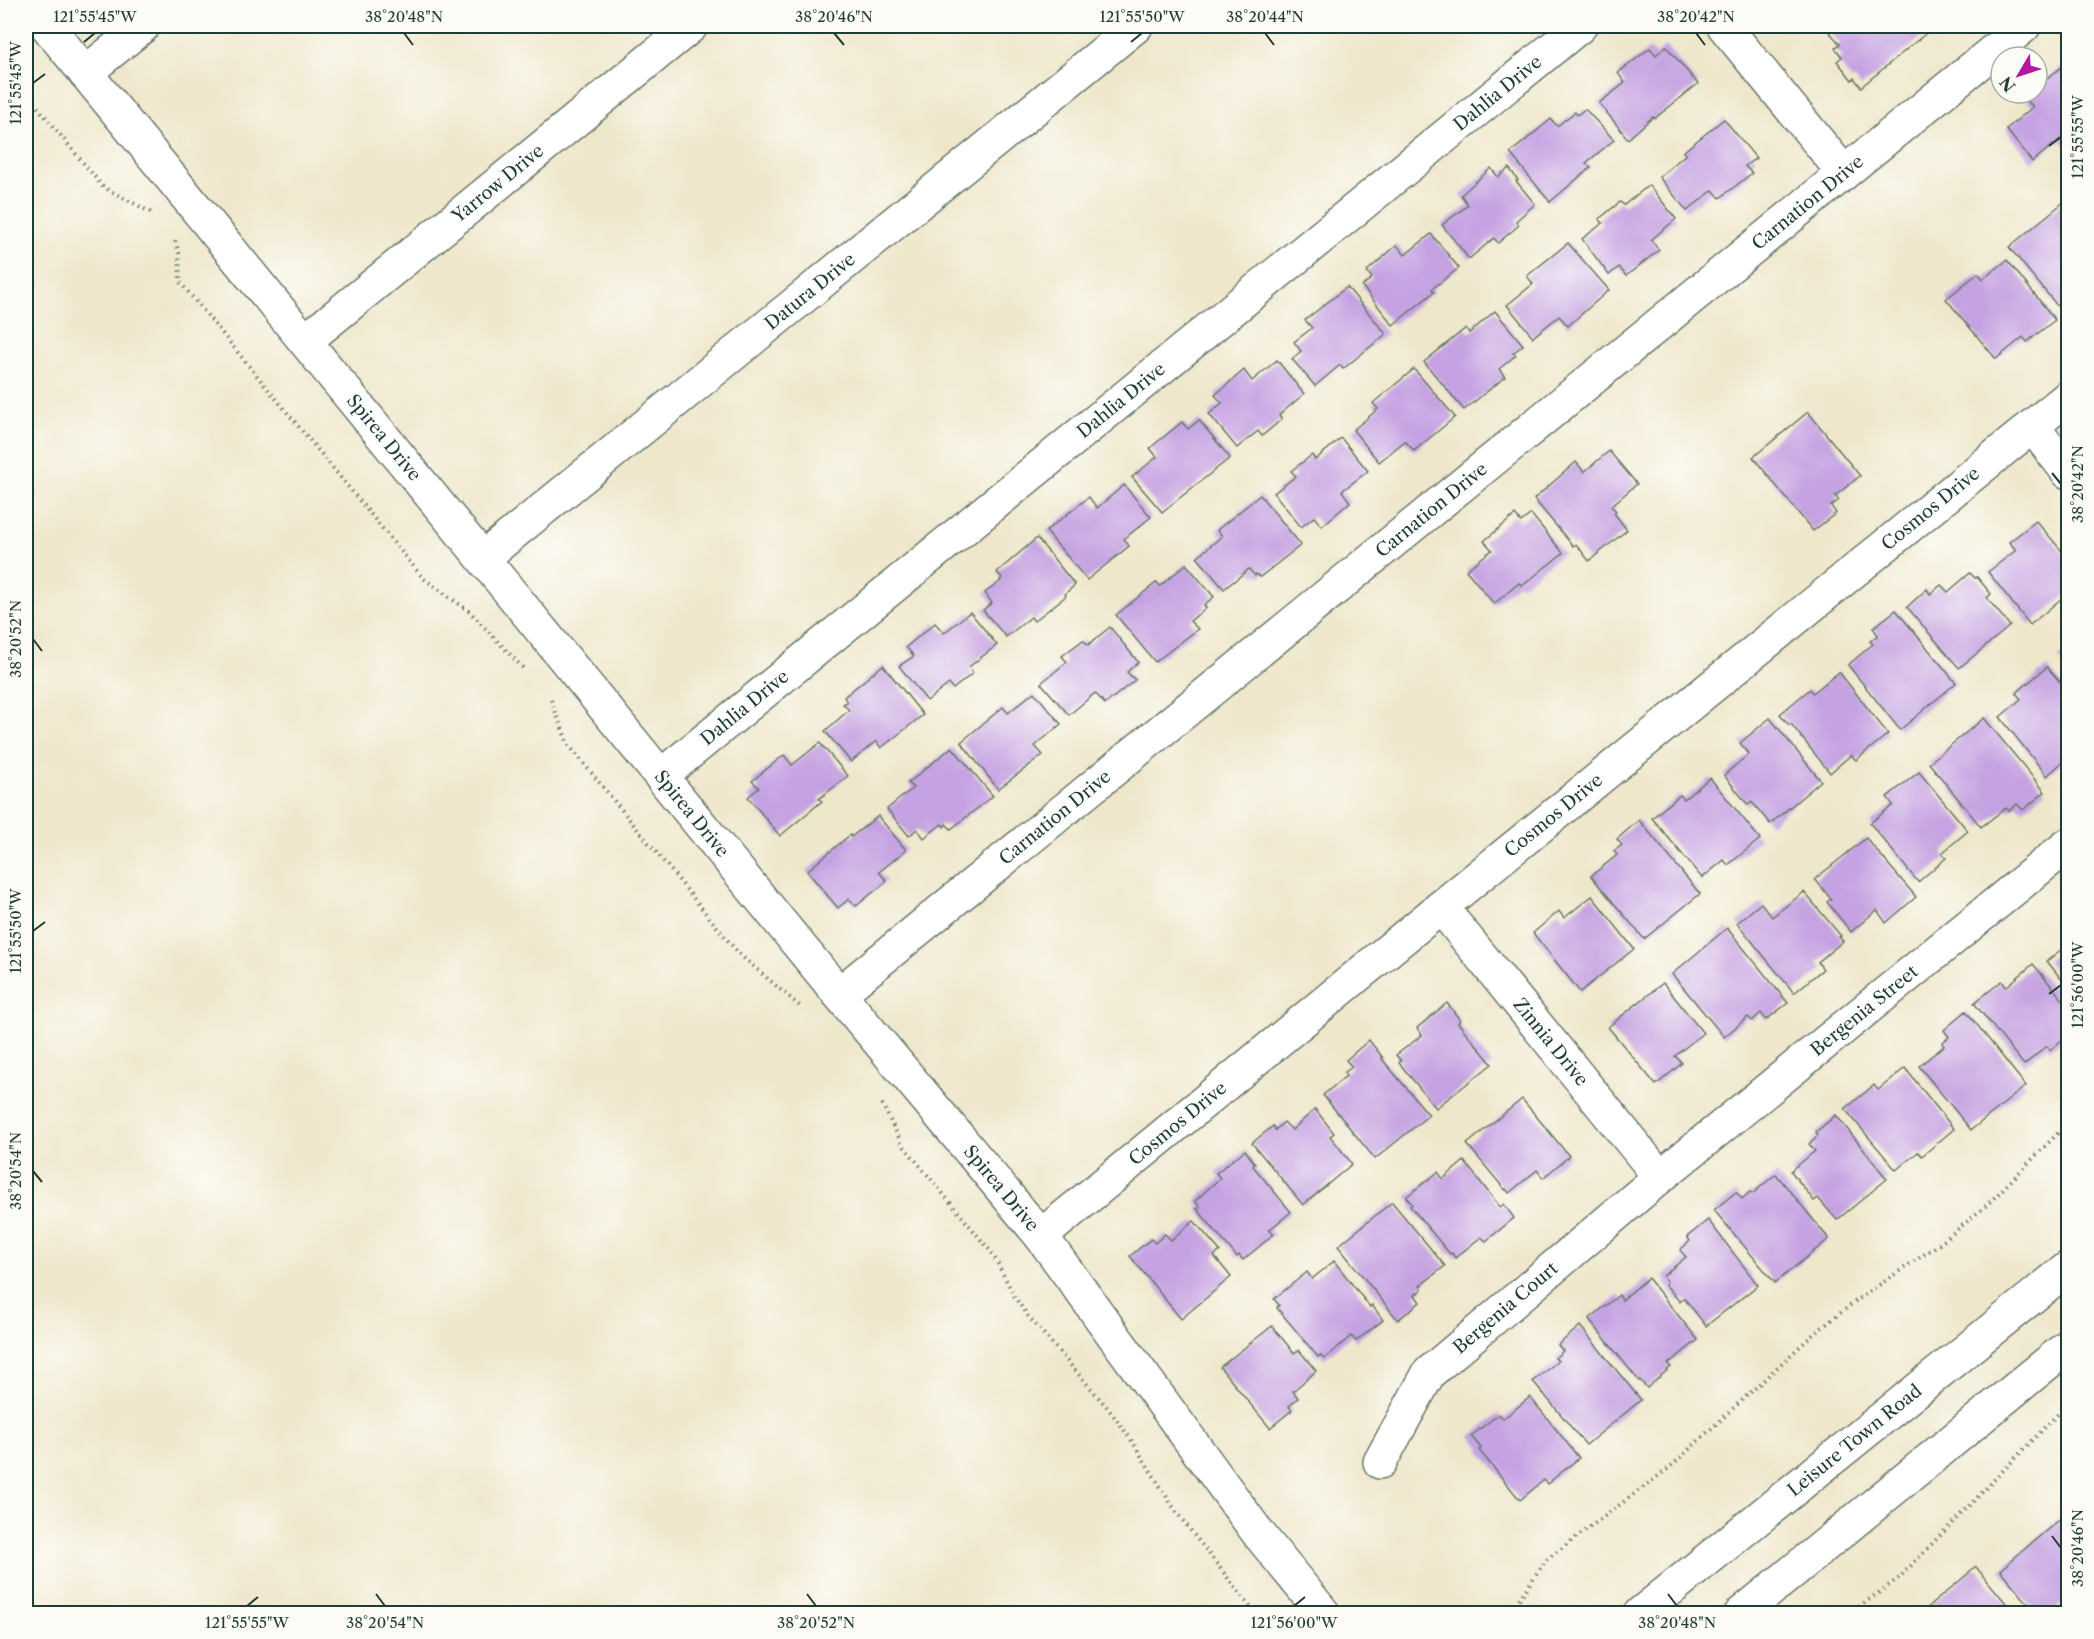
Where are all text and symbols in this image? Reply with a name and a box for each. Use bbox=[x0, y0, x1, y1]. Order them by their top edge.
text: 121°55'45"W bbox=[53, 7, 137, 26]
text: 38°20'48"N bbox=[365, 7, 443, 26]
text: 38°20'46"N bbox=[795, 7, 873, 26]
text: 121°55'50"W bbox=[1099, 7, 1185, 26]
text: 38°20'44"N bbox=[1226, 7, 1304, 26]
text: 38°20'42"N bbox=[1657, 7, 1735, 26]
text: 121°55'45"W bbox=[6, 41, 25, 125]
north arrow bbox=[1989, 45, 2049, 105]
street label: Dahlia Drive bbox=[1449, 51, 1546, 136]
text: N bbox=[1995, 73, 2019, 96]
text: 121°55'55"W bbox=[2068, 95, 2087, 179]
street label: Yarrow Drive bbox=[447, 140, 548, 228]
street label: Carnation Drive bbox=[1748, 151, 1868, 255]
street label: Datura Drive bbox=[761, 248, 860, 335]
street label: Dahlia Drive bbox=[1073, 358, 1170, 443]
street label: Spirea Drive bbox=[342, 390, 426, 486]
text: 38°20'42"N bbox=[2068, 445, 2087, 523]
street label: Carnation Drive bbox=[1371, 458, 1492, 562]
street label: Cosmos Drive bbox=[1877, 462, 1984, 555]
text: 38°20'52"N bbox=[6, 600, 25, 678]
street label: Dahlia Drive bbox=[696, 665, 793, 750]
street label: Carnation Drive bbox=[995, 765, 1115, 870]
street label: Spirea Drive bbox=[650, 766, 734, 862]
street label: Cosmos Drive bbox=[1500, 769, 1607, 862]
text: 121°55'50"W bbox=[6, 888, 25, 974]
text: 121°56'00"W bbox=[2068, 941, 2087, 1028]
street label: Bergenia Street bbox=[1806, 960, 1923, 1061]
street label: Zinnia Drive bbox=[1508, 994, 1593, 1090]
street label: Cosmos Drive bbox=[1124, 1077, 1231, 1170]
text: 38°20'54"N bbox=[6, 1132, 25, 1210]
street label: Spirea Drive bbox=[959, 1141, 1044, 1236]
street label: Bergenia Court bbox=[1449, 1257, 1563, 1359]
street label: Leisure Town Road bbox=[1783, 1380, 1926, 1501]
text: 38°20'46"N bbox=[2068, 1509, 2087, 1587]
text: 121°55'55"W bbox=[205, 1613, 289, 1632]
text: 38°20'54"N bbox=[346, 1613, 424, 1632]
text: 38°20'52"N bbox=[777, 1613, 855, 1632]
text: 121°56'00"W bbox=[1251, 1613, 1338, 1632]
text: 38°20'48"N bbox=[1638, 1613, 1716, 1632]

